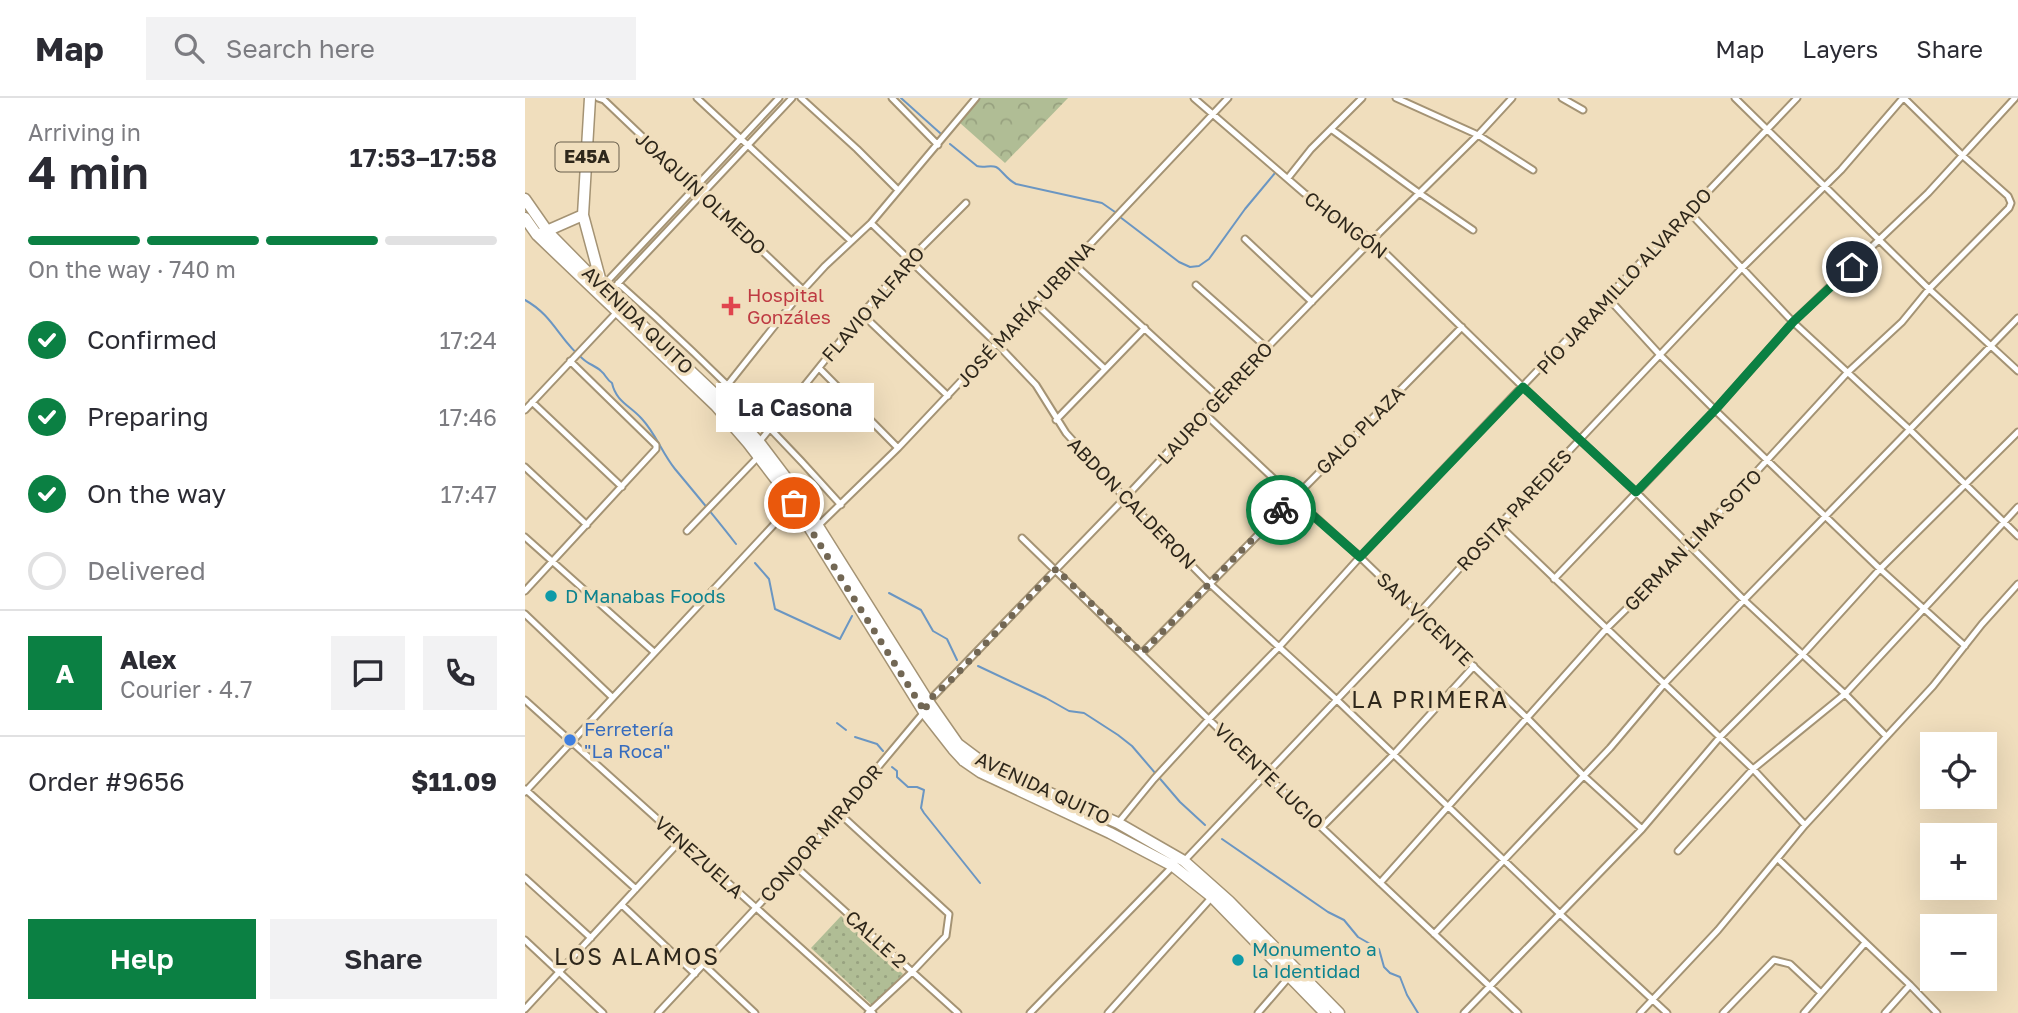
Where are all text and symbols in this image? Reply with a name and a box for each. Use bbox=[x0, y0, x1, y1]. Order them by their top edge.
search box bbox=[146, 17, 636, 80]
text: Map bbox=[35, 29, 104, 68]
icon: search bbox=[170, 29, 208, 67]
text: Search here bbox=[226, 33, 375, 64]
text: Map bbox=[1715, 34, 1764, 63]
text: Layers bbox=[1802, 34, 1878, 63]
text: Share bbox=[1916, 34, 1983, 63]
text: Arriving in bbox=[28, 118, 141, 146]
street label: JOAQUÍN OLMEDO bbox=[631, 126, 771, 259]
text: 17:53–17:58 bbox=[350, 142, 497, 173]
road number: E45A bbox=[556, 142, 619, 172]
text: 4 min bbox=[28, 144, 149, 199]
street label: PÍO JARAMILLO ALVARADO bbox=[1531, 183, 1716, 378]
street label: CHONGÓN bbox=[1300, 186, 1392, 263]
street label: JOSÉ MARÍA URBINA bbox=[951, 236, 1098, 391]
pin bbox=[1822, 237, 1882, 297]
street label: FLAVIO ALFARO bbox=[816, 242, 929, 366]
icon: home bbox=[1833, 248, 1871, 286]
text: On the way · 740 m bbox=[28, 255, 236, 283]
street label: AVENIDA QUITO bbox=[578, 261, 699, 378]
place label: Hospital Gonzáles bbox=[747, 283, 831, 328]
marker: Hospital Gonzáles bbox=[721, 296, 741, 316]
icon: check bbox=[28, 321, 66, 359]
text: Confirmed bbox=[87, 324, 217, 355]
text: 17:24 bbox=[439, 326, 497, 354]
street label: LAURO GERRERO bbox=[1152, 337, 1277, 468]
street label: GALO PLAZA bbox=[1311, 381, 1409, 479]
callout: La Casona bbox=[715, 384, 873, 433]
text: La Casona bbox=[737, 393, 853, 421]
icon: check bbox=[28, 398, 66, 436]
text: Preparing bbox=[87, 401, 209, 432]
text: 17:46 bbox=[439, 403, 497, 431]
street label: ABDON CALDERON bbox=[1064, 432, 1201, 573]
street label: ROSITA PAREDES bbox=[1451, 444, 1576, 575]
street label: GERMAN LIMA SOTO bbox=[1619, 464, 1766, 615]
pin bbox=[764, 473, 824, 533]
icon: check bbox=[28, 475, 66, 513]
courier bbox=[1246, 475, 1316, 545]
text: On the way bbox=[87, 478, 226, 509]
text: 17:47 bbox=[441, 480, 497, 508]
icon: bag bbox=[775, 484, 813, 522]
icon: bike bbox=[1262, 491, 1300, 529]
text: Delivered bbox=[87, 555, 206, 586]
street label: SAN VICENTE bbox=[1372, 567, 1478, 670]
place label: D Manabas Foods bbox=[565, 584, 725, 607]
marker: D Manabas Foods bbox=[543, 588, 559, 604]
button: chat bbox=[331, 636, 405, 710]
button: phone bbox=[423, 636, 497, 710]
text: Alex bbox=[120, 644, 177, 675]
text: A bbox=[56, 658, 74, 689]
text: Courier · 4.7 bbox=[120, 675, 252, 703]
district label: LA PRIMERA bbox=[1351, 685, 1509, 713]
place label: Ferretería "La Roca" bbox=[584, 717, 674, 762]
street label: VICENTE LUCIO bbox=[1210, 718, 1329, 834]
marker: Ferretería "La Roca" bbox=[562, 732, 578, 748]
map controls bbox=[1920, 732, 1997, 991]
button: locate bbox=[1920, 732, 1997, 809]
street label: AVENIDA QUITO bbox=[972, 746, 1114, 829]
street label: CONDOR MIRADOR bbox=[755, 759, 887, 906]
text: Order #9656 bbox=[28, 766, 185, 797]
text: $11.09 bbox=[411, 766, 497, 797]
street label: VENEZUELA bbox=[650, 811, 749, 903]
button: + bbox=[1920, 823, 1997, 900]
street label: CALLE 2 bbox=[841, 905, 912, 972]
button: − bbox=[1920, 914, 1997, 991]
button: Help bbox=[28, 919, 256, 999]
button: Share bbox=[270, 919, 497, 999]
place label: Monumento a la Identidad bbox=[1252, 937, 1377, 982]
district label: LOS ALAMOS bbox=[554, 942, 720, 970]
marker: Monumento a la Identidad bbox=[1230, 952, 1246, 968]

